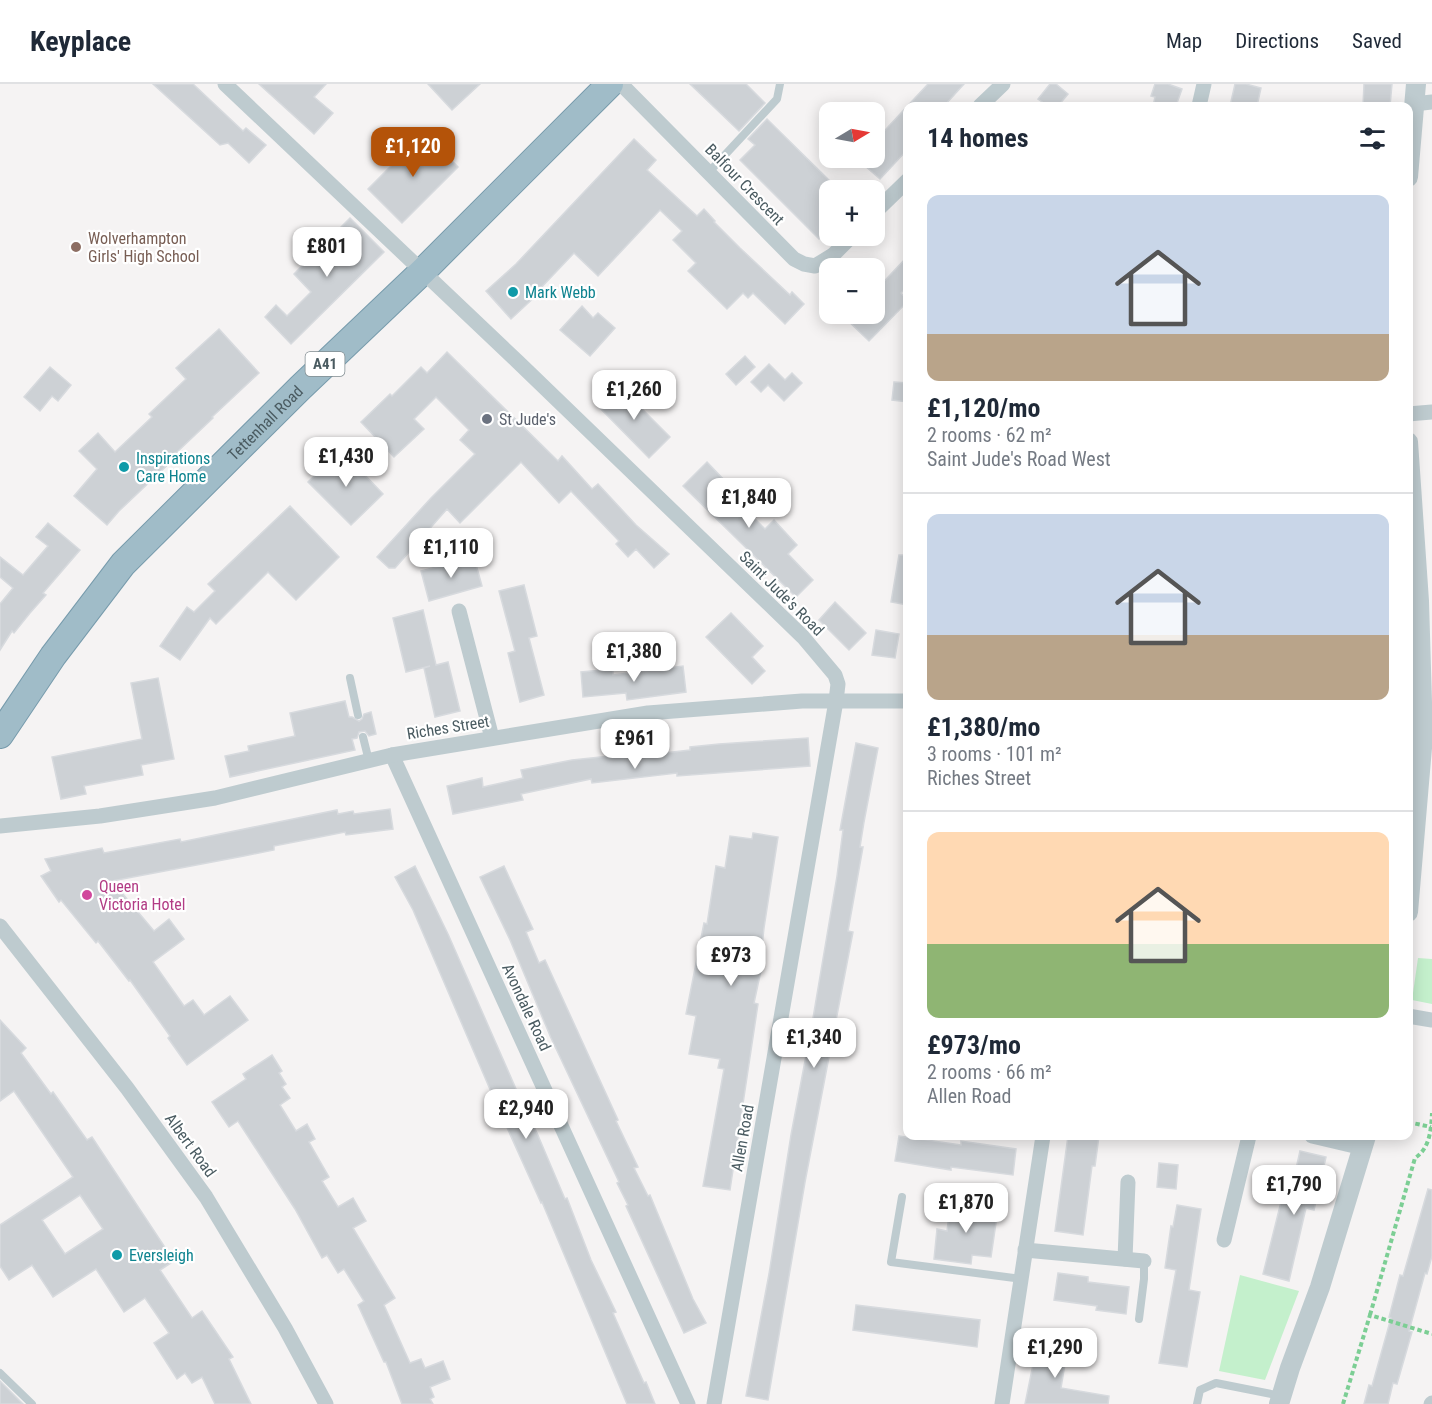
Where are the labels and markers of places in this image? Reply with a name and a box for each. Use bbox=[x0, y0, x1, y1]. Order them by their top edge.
pin: £1,120 bbox=[364, 127, 462, 178]
pin: £801 bbox=[291, 227, 363, 278]
place label: Wolverhampton Girls' High School bbox=[88, 229, 199, 266]
marker: Wolverhampton Girls' High School bbox=[69, 240, 83, 254]
place label: Mark Webb bbox=[525, 283, 596, 302]
marker: Mark Webb bbox=[506, 285, 520, 299]
pin: £1,260 bbox=[585, 370, 683, 421]
place label: St Jude's bbox=[499, 410, 556, 429]
marker: St Jude's bbox=[480, 412, 494, 426]
pin: £1,430 bbox=[297, 437, 395, 488]
place label: Inspirations Care Home bbox=[136, 449, 210, 486]
marker: Inspirations Care Home bbox=[117, 460, 131, 474]
pin: £1,840 bbox=[700, 478, 798, 529]
pin: £1,110 bbox=[402, 528, 500, 579]
pin: £1,380 bbox=[585, 632, 683, 683]
pin: £961 bbox=[599, 719, 671, 770]
place label: Queen Victoria Hotel bbox=[99, 877, 185, 914]
marker: Queen Victoria Hotel bbox=[80, 888, 94, 902]
pin: £973 bbox=[695, 936, 767, 987]
pin: £1,340 bbox=[765, 1018, 863, 1069]
pin: £2,940 bbox=[477, 1089, 575, 1140]
pin: £1,790 bbox=[1245, 1165, 1343, 1216]
pin: £1,870 bbox=[917, 1183, 1015, 1234]
place label: Eversleigh bbox=[129, 1246, 194, 1265]
marker: Eversleigh bbox=[110, 1248, 124, 1262]
pin: £1,290 bbox=[1006, 1328, 1104, 1379]

